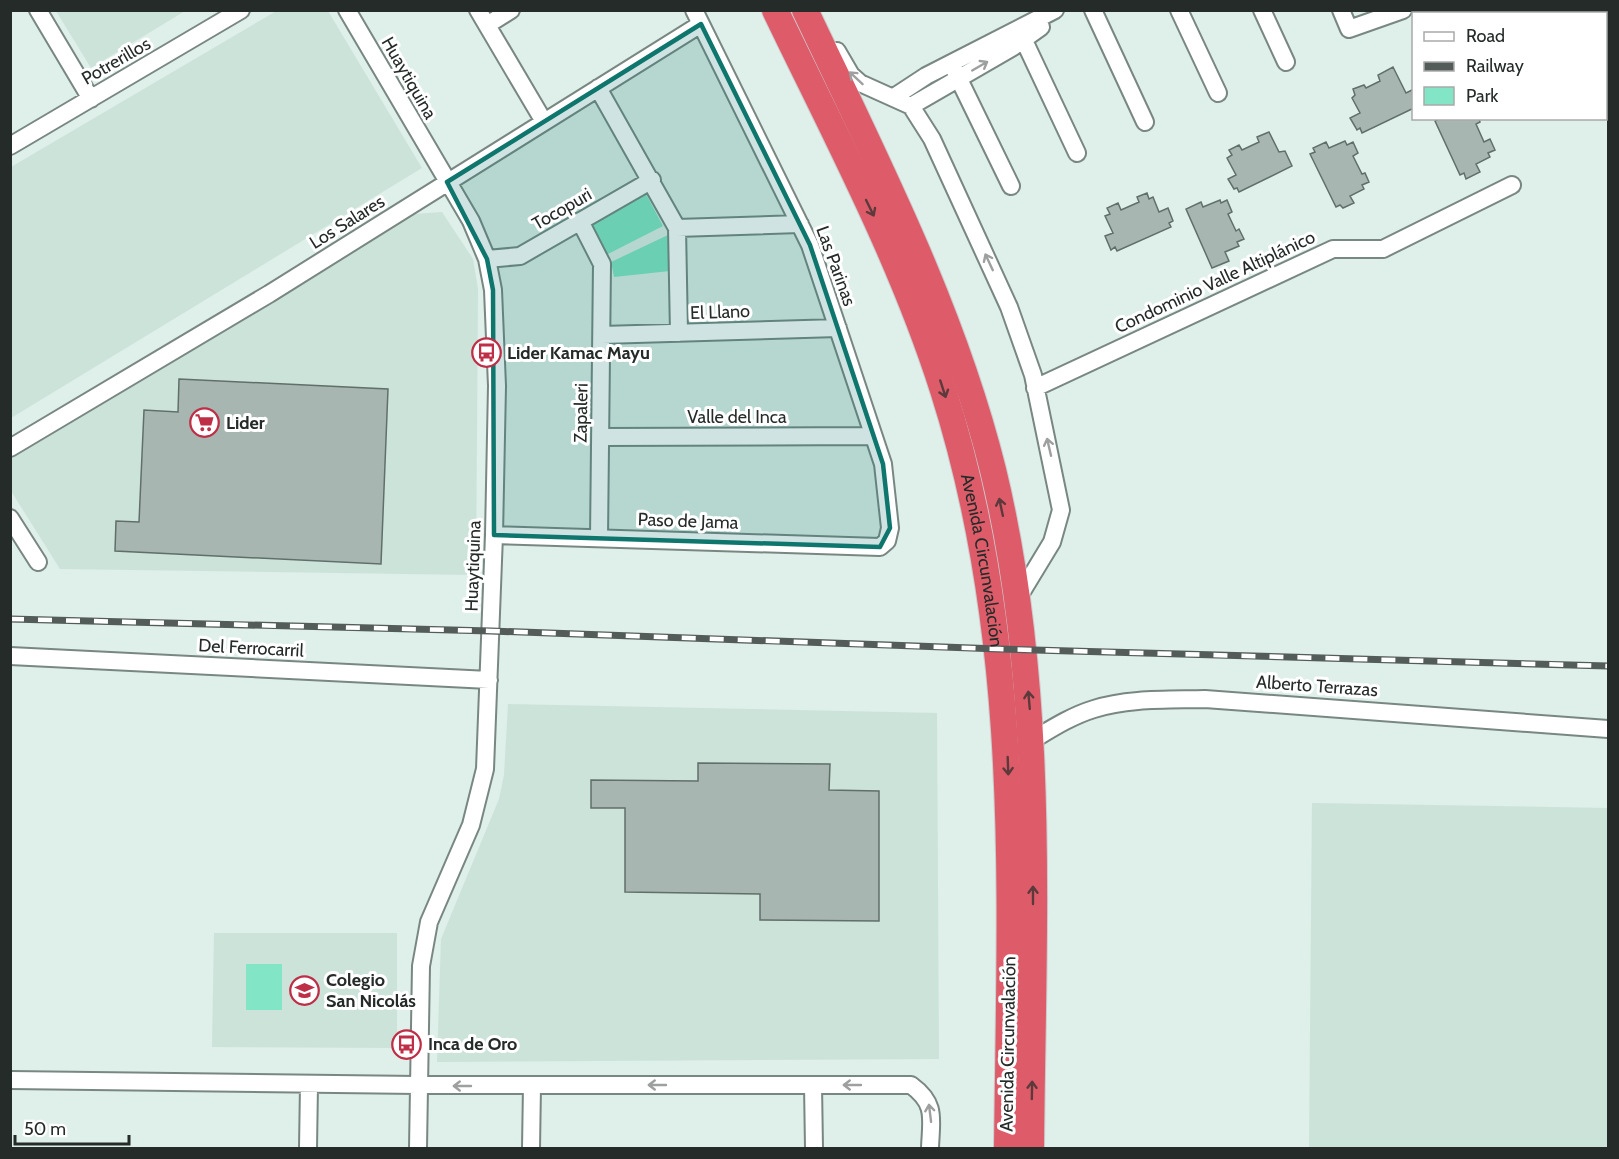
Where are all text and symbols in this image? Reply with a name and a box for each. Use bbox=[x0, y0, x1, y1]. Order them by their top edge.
legend bbox=[1412, 12, 1607, 120]
text: Road bbox=[1466, 25, 1505, 47]
street label: Potrerillos bbox=[78, 33, 154, 89]
street label: Huaytiquina bbox=[377, 33, 441, 123]
text: Railway bbox=[1466, 55, 1524, 77]
one-way arrow bbox=[971, 60, 988, 72]
one-way arrow bbox=[849, 71, 864, 85]
text: Park bbox=[1466, 85, 1499, 107]
street label: Tocopuri bbox=[528, 183, 596, 235]
street label: Los Salares bbox=[305, 190, 389, 254]
one-way arrow bbox=[864, 198, 876, 216]
street label: Las Parinas bbox=[811, 223, 861, 309]
street label: Condominio Valle Altiplánico bbox=[1111, 226, 1319, 338]
one-way arrow bbox=[982, 254, 994, 272]
street label: El Llano bbox=[690, 300, 751, 324]
bus stop icon: Lider Kamac Mayu bbox=[470, 337, 502, 369]
place label: Lider Kamac Mayu bbox=[507, 342, 650, 364]
one-way arrow bbox=[938, 379, 949, 398]
street label: Zapaleri bbox=[569, 383, 593, 443]
street label: Valle del Inca bbox=[687, 406, 787, 428]
supermarket icon: Lider bbox=[189, 407, 221, 439]
place label: Lider bbox=[226, 412, 265, 434]
one-way arrow bbox=[1043, 438, 1054, 457]
street label: Avenida Circunvalación bbox=[956, 472, 1008, 648]
one-way arrow bbox=[995, 498, 1007, 517]
street label: Paso de Jama bbox=[637, 508, 739, 534]
street label: Huaytiquina bbox=[460, 520, 486, 612]
street label: Del Ferrocarril bbox=[198, 634, 305, 662]
street label: Alberto Terrazas bbox=[1255, 671, 1379, 701]
one-way arrow bbox=[1023, 691, 1034, 711]
one-way arrow bbox=[1002, 755, 1013, 775]
one-way arrow bbox=[1027, 886, 1039, 906]
street label: Avenida Circunvalación bbox=[995, 956, 1021, 1132]
place label: Colegio San Nicolás bbox=[326, 969, 416, 1012]
school or university icon: Colegio San Nicolás bbox=[289, 974, 321, 1006]
bus stop icon: Inca de Oro bbox=[391, 1028, 423, 1060]
place label: Inca de Oro bbox=[428, 1033, 517, 1055]
one-way arrow bbox=[648, 1079, 668, 1091]
one-way arrow bbox=[843, 1079, 863, 1091]
one-way arrow bbox=[453, 1080, 473, 1092]
one-way arrow bbox=[1026, 1081, 1038, 1101]
one-way arrow bbox=[924, 1104, 935, 1123]
scale bar bbox=[15, 1108, 129, 1146]
text: 50 m bbox=[24, 1118, 66, 1140]

